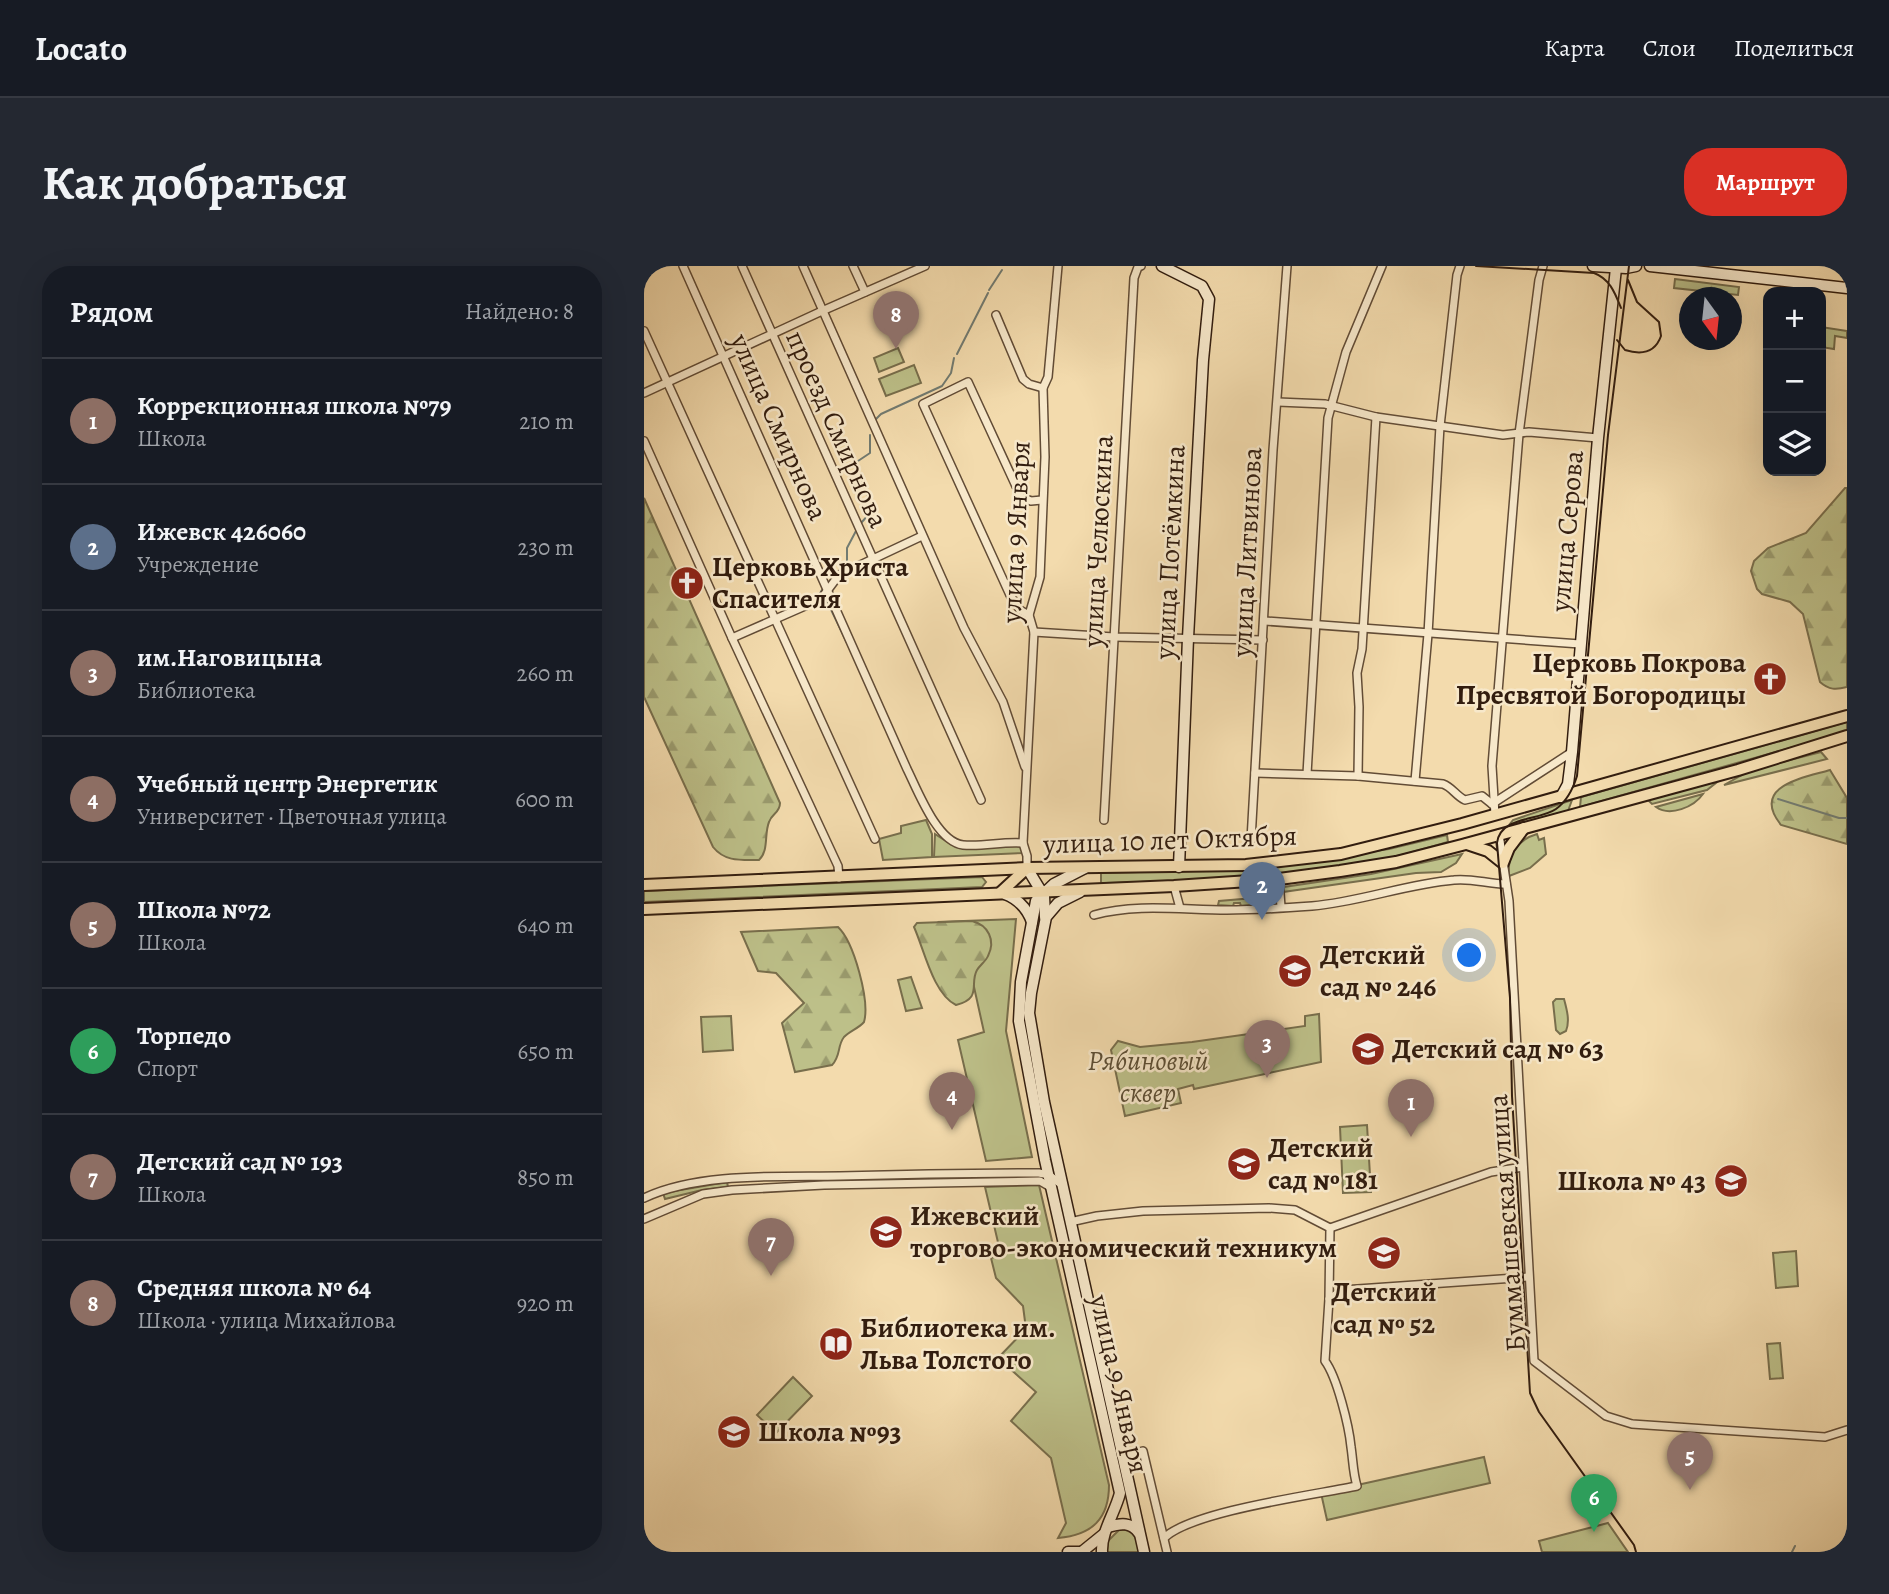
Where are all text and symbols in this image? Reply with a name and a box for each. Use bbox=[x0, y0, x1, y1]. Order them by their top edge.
text: Locato bbox=[35, 26, 127, 71]
text: Карта bbox=[1544, 32, 1605, 64]
text: Слои bbox=[1643, 32, 1696, 64]
text: Поделиться bbox=[1734, 32, 1854, 64]
button: Маршрут bbox=[1684, 148, 1847, 216]
text: Как добраться bbox=[42, 149, 348, 216]
north arrow bbox=[1679, 287, 1742, 350]
map controls bbox=[1763, 287, 1826, 476]
button: + bbox=[1763, 287, 1826, 350]
pin: 8 bbox=[873, 291, 919, 349]
text: Рядом bbox=[70, 292, 153, 332]
text: Найдено: 8 bbox=[465, 296, 574, 327]
street label: проезд Смирнова bbox=[776, 324, 898, 534]
street label: улица Смирнова bbox=[720, 327, 837, 526]
button: − bbox=[1763, 350, 1826, 413]
text: Коррекционная школа №79 bbox=[137, 388, 451, 423]
text: 1 bbox=[89, 406, 97, 437]
text: 210 m bbox=[519, 406, 574, 437]
button: layers bbox=[1763, 413, 1826, 476]
text: Школа bbox=[137, 423, 206, 454]
street label: улица Челюскина bbox=[1073, 434, 1123, 649]
street label: улица 9 Января bbox=[992, 440, 1040, 625]
street label: улица Потёмкина bbox=[1145, 444, 1195, 661]
street label: улица Литвинова bbox=[1222, 446, 1271, 659]
street label: улица Серова bbox=[1541, 449, 1593, 614]
text: Ижевск 426060 bbox=[137, 514, 306, 549]
text: 2 bbox=[87, 532, 99, 563]
text: 230 m bbox=[518, 532, 574, 563]
place label: Церковь Христа Спасителя bbox=[712, 548, 909, 618]
text: Учреждение bbox=[137, 549, 259, 580]
church icon: Церковь Христа Спасителя bbox=[668, 564, 706, 602]
text: им.Наговицына bbox=[137, 640, 322, 675]
place label: Церковь Покрова Пресвятой Богородицы bbox=[1456, 644, 1747, 714]
text: 3 bbox=[88, 658, 98, 689]
text: 260 m bbox=[516, 658, 574, 689]
church icon: Церковь Покрова Пресвятой Богородицы bbox=[1751, 660, 1789, 698]
text: Библиотека bbox=[137, 675, 256, 706]
text: Учебный центр Энергетик bbox=[137, 766, 438, 801]
text: 4 bbox=[88, 784, 98, 815]
text: 600 m bbox=[515, 784, 574, 815]
text: Университет · Цветочная улица bbox=[137, 801, 447, 832]
street label: улица 10 лет Октября bbox=[1041, 817, 1298, 863]
pin: 2 bbox=[1239, 862, 1285, 920]
text: Школа №72 bbox=[137, 892, 271, 927]
text: 5 bbox=[88, 910, 98, 941]
text: 640 m bbox=[517, 910, 574, 941]
text: Школа bbox=[137, 927, 206, 958]
place label: Детский сад № 246 bbox=[1320, 936, 1436, 1006]
your location bbox=[1452, 938, 1486, 972]
school or university icon: Детский сад № 246 bbox=[1276, 952, 1314, 990]
text: Торпедо bbox=[137, 1018, 231, 1053]
pin: 3 bbox=[1244, 1020, 1290, 1078]
school or university icon: Детский сад № 63 bbox=[1349, 1030, 1387, 1068]
place label: Детский сад № 63 bbox=[1392, 1030, 1604, 1068]
text: 6 bbox=[88, 1036, 98, 1067]
text: 650 m bbox=[518, 1036, 574, 1067]
park label: Рябиновый сквер bbox=[1088, 1042, 1209, 1112]
text: Спорт bbox=[137, 1053, 198, 1084]
pin: 4 bbox=[929, 1072, 975, 1130]
pin: 1 bbox=[1388, 1079, 1434, 1137]
street label: Буммашевская улица bbox=[1479, 1093, 1535, 1353]
place label: Детский сад № 181 bbox=[1268, 1129, 1378, 1199]
text: Детский сад № 193 bbox=[137, 1144, 343, 1179]
school or university icon: Детский сад № 181 bbox=[1225, 1145, 1263, 1183]
text: 7 bbox=[88, 1162, 98, 1193]
text: 850 m bbox=[517, 1162, 574, 1193]
place label: Школа № 43 bbox=[1557, 1162, 1706, 1200]
school or university icon: Школа № 43 bbox=[1712, 1162, 1750, 1200]
text: Школа bbox=[137, 1179, 206, 1210]
place label: Ижевский торгово-экономический техникум bbox=[910, 1197, 1337, 1267]
school or university icon: Ижевский торгово-экономический техникум bbox=[867, 1213, 905, 1251]
pin: 7 bbox=[748, 1218, 794, 1276]
school or university icon: Детский сад № 52 bbox=[1365, 1234, 1403, 1272]
text: Средняя школа № 64 bbox=[137, 1270, 371, 1305]
place label: Детский сад № 52 bbox=[1331, 1273, 1437, 1343]
text: 8 bbox=[87, 1288, 99, 1319]
text: 920 m bbox=[517, 1288, 574, 1319]
street label: улица 9 Января bbox=[1080, 1290, 1158, 1477]
text: Школа · улица Михайлова bbox=[137, 1305, 396, 1336]
place label: Библиотека им. Льва Толстого bbox=[860, 1309, 1056, 1379]
library icon: Библиотека им. Льва Толстого bbox=[817, 1325, 855, 1363]
school or university icon: Школа №93 bbox=[715, 1413, 753, 1451]
place label: Школа №93 bbox=[758, 1413, 902, 1451]
pin: 5 bbox=[1667, 1432, 1713, 1490]
pin: 6 bbox=[1571, 1474, 1617, 1532]

